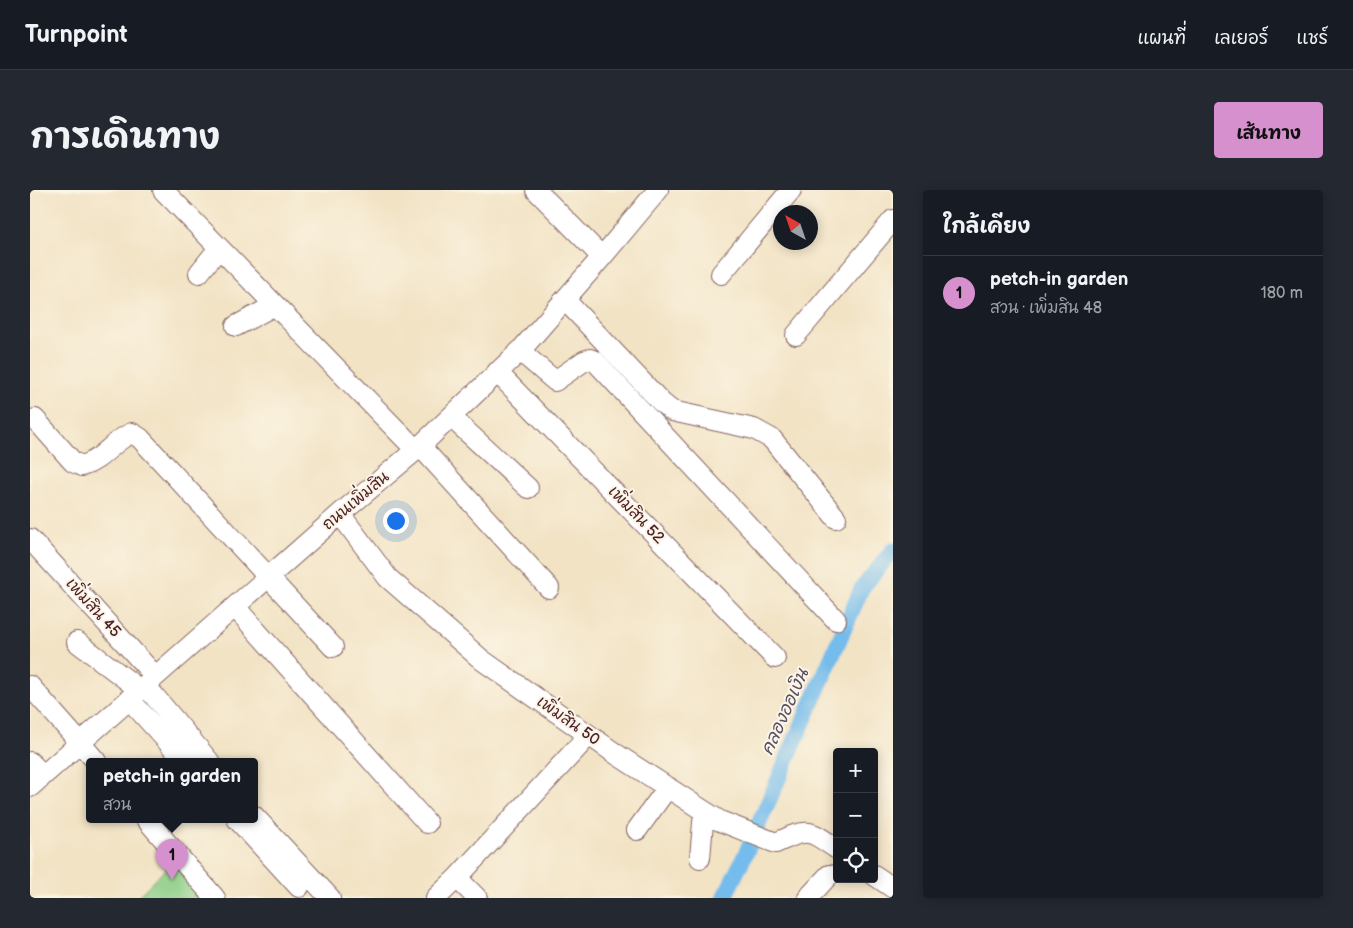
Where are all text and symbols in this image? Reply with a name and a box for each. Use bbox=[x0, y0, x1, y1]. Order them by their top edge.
text: Turnpoint bbox=[25, 20, 128, 49]
text: แผนที่ bbox=[1138, 28, 1186, 49]
text: เลเยอร์ bbox=[1214, 28, 1268, 49]
text: แชร์ bbox=[1296, 28, 1328, 49]
button: เส้นทาง bbox=[1214, 102, 1323, 158]
text: การเดินทาง bbox=[30, 116, 220, 159]
north arrow bbox=[773, 205, 818, 250]
text: ใกล้เคียง bbox=[943, 214, 1030, 239]
text: petch-in garden bbox=[990, 268, 1128, 291]
text: 1 bbox=[956, 284, 962, 303]
text: 180 m bbox=[1261, 284, 1303, 303]
text: สวน · เพิ่มสิน 48 bbox=[990, 299, 1102, 318]
street label: ถนนเพิ่มสิน bbox=[315, 463, 393, 534]
street label: เพิ่มสิน 52 bbox=[604, 478, 673, 548]
your location bbox=[383, 508, 409, 534]
street label: เพิ่มสิน 45 bbox=[62, 570, 129, 641]
water label: คลองออเงิน bbox=[756, 665, 814, 758]
street label: เพิ่มสิน 50 bbox=[533, 687, 607, 750]
map controls bbox=[833, 748, 878, 883]
button: + bbox=[833, 748, 878, 793]
popup bbox=[86, 758, 258, 823]
text: petch-in garden bbox=[103, 765, 241, 788]
button: − bbox=[833, 793, 878, 838]
text: สวน bbox=[103, 796, 131, 815]
button: locate bbox=[833, 838, 878, 883]
pin: 1 bbox=[156, 839, 188, 880]

